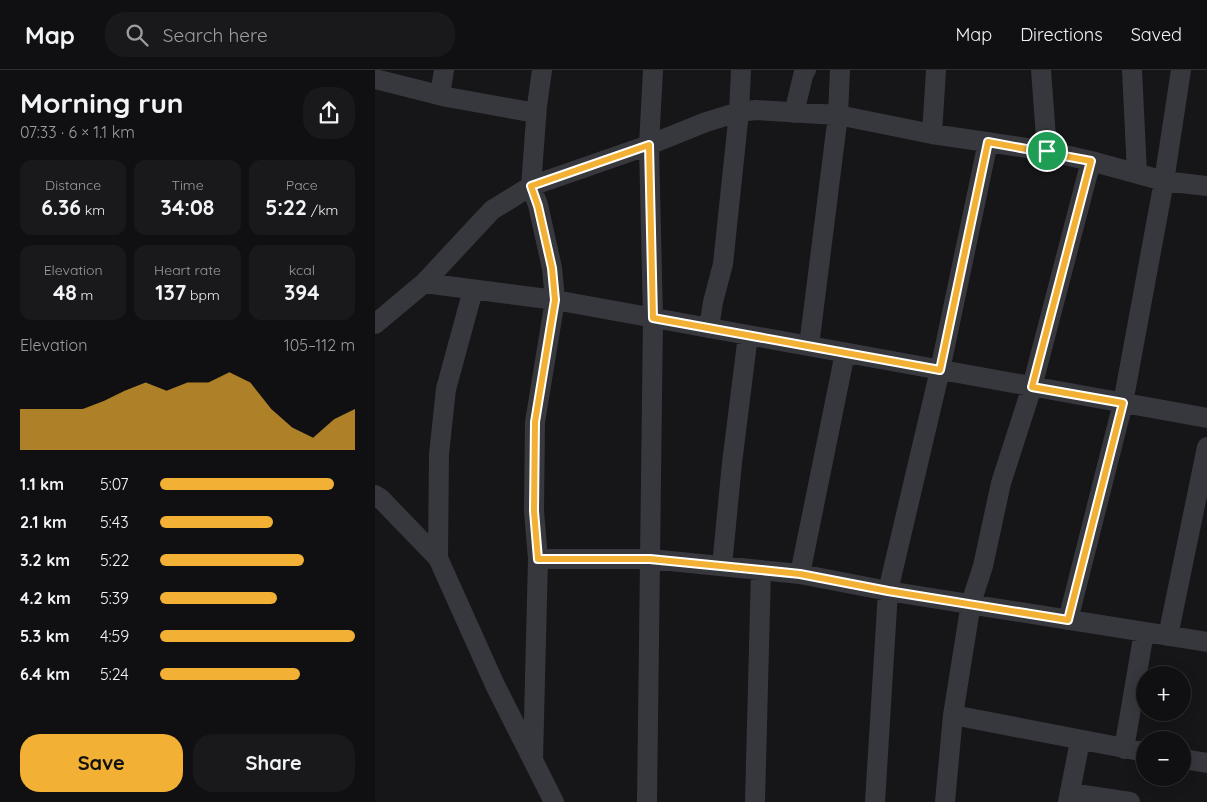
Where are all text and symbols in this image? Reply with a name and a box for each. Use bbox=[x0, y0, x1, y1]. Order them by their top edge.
search box bbox=[105, 12, 455, 57]
text: Map bbox=[25, 20, 75, 50]
icon: search bbox=[123, 21, 151, 49]
text: Search here bbox=[163, 23, 268, 47]
text: Map bbox=[955, 23, 992, 46]
text: Directions bbox=[1020, 23, 1103, 46]
text: Saved bbox=[1131, 23, 1182, 46]
text: Morning run bbox=[20, 85, 184, 120]
button: share bbox=[303, 87, 355, 139]
text: 07:33 · 6 × 1.1 km bbox=[20, 122, 135, 142]
pin bbox=[1026, 130, 1068, 172]
icon: arrive bbox=[1033, 137, 1061, 165]
text: Distance bbox=[45, 176, 101, 194]
text: Time bbox=[171, 176, 204, 194]
text: Pace bbox=[286, 176, 318, 194]
text: 6.36 bbox=[41, 194, 81, 220]
text: 34:08 bbox=[161, 194, 214, 220]
text: 5:22 bbox=[265, 194, 307, 220]
text: km bbox=[81, 201, 105, 219]
text: /km bbox=[307, 201, 338, 219]
text: Elevation bbox=[44, 261, 103, 279]
text: Heart rate bbox=[154, 261, 221, 279]
text: kcal bbox=[289, 261, 315, 279]
text: 48 bbox=[53, 279, 77, 305]
text: 137 bbox=[155, 279, 186, 305]
text: 394 bbox=[284, 279, 320, 305]
text: m bbox=[77, 286, 93, 304]
text: bpm bbox=[186, 286, 220, 304]
text: Elevation bbox=[20, 335, 87, 355]
text: 105–112 m bbox=[284, 335, 355, 355]
text: 1.1 km bbox=[20, 474, 64, 494]
text: 5:07 bbox=[100, 474, 129, 494]
text: 2.1 km bbox=[20, 512, 67, 532]
text: 5:43 bbox=[100, 512, 129, 532]
text: 3.2 km bbox=[20, 550, 70, 570]
text: 5:22 bbox=[100, 550, 129, 570]
text: 4.2 km bbox=[20, 588, 71, 608]
text: 5:39 bbox=[100, 588, 129, 608]
text: 5.3 km bbox=[20, 626, 70, 646]
text: 4:59 bbox=[100, 626, 129, 646]
text: 6.4 km bbox=[20, 664, 70, 684]
text: 5:24 bbox=[100, 664, 129, 684]
map controls bbox=[1136, 666, 1191, 786]
button: + bbox=[1136, 666, 1191, 721]
button: − bbox=[1136, 731, 1191, 786]
button: Save bbox=[20, 734, 183, 792]
button: Share bbox=[193, 734, 355, 792]

